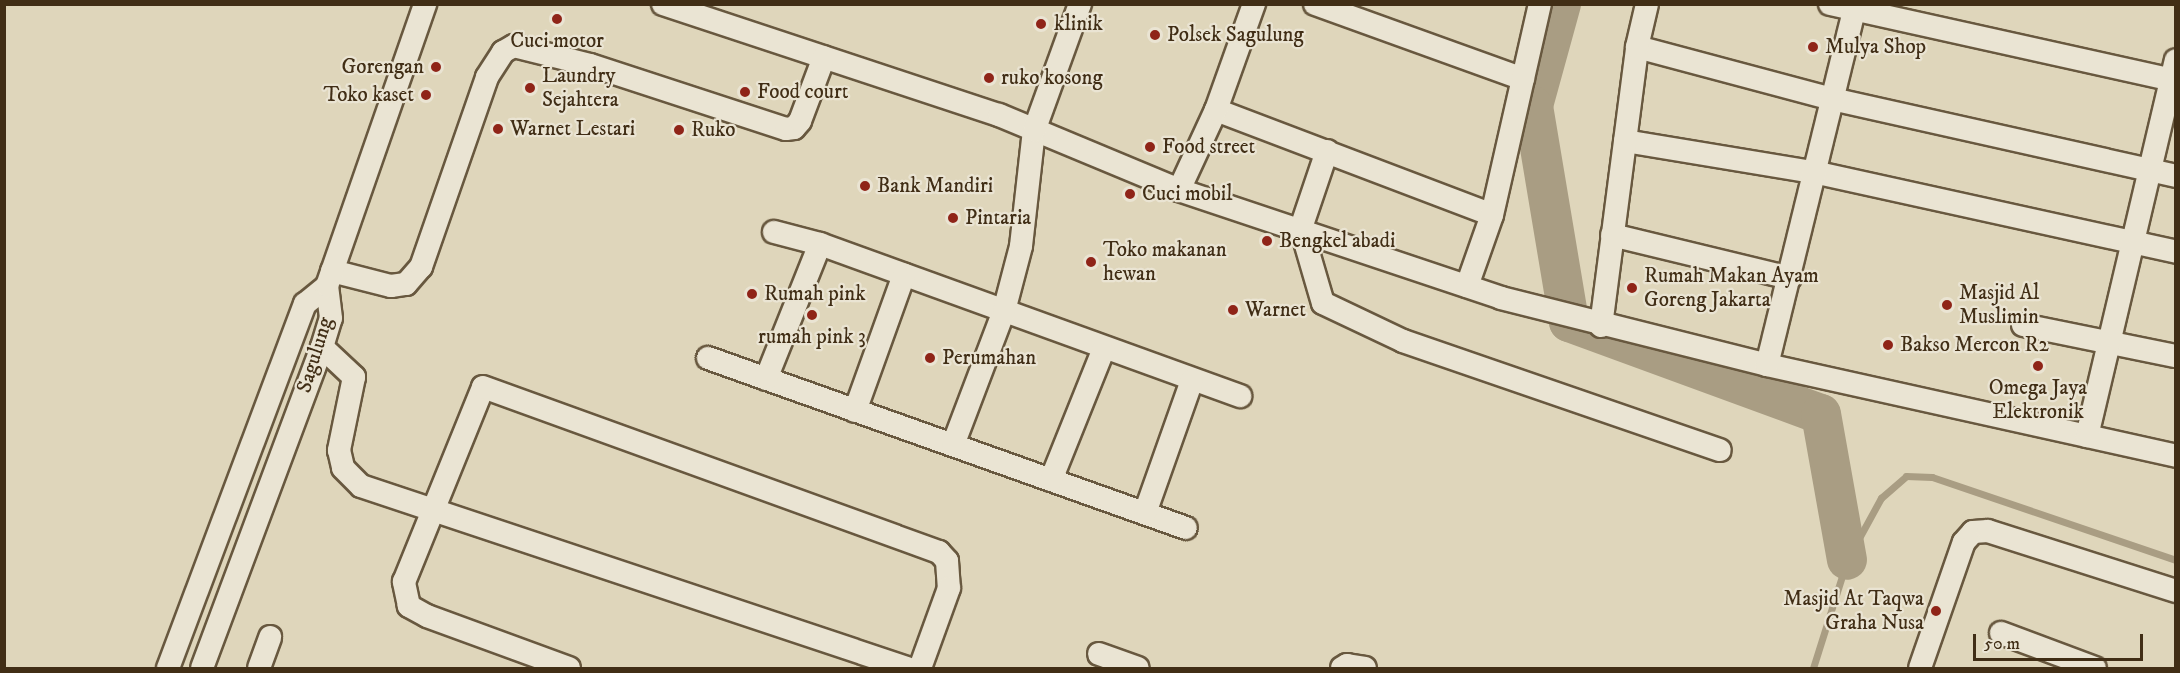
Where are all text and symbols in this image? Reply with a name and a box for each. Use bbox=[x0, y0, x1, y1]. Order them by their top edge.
place label: klinik bbox=[1054, 11, 1103, 37]
marker: Cuci motor bbox=[550, 12, 564, 26]
marker: klinik bbox=[1032, 15, 1050, 33]
place label: Polsek Sagulung bbox=[1167, 22, 1304, 48]
place label: Cuci motor bbox=[510, 28, 604, 54]
marker: Polsek Sagulung bbox=[1148, 28, 1162, 42]
place label: Mulya Shop bbox=[1825, 34, 1926, 60]
marker: Mulya Shop bbox=[1806, 40, 1820, 54]
place label: Gorengan bbox=[342, 54, 424, 80]
marker: Gorengan bbox=[429, 60, 443, 74]
place label: Laundry Sejahtera bbox=[542, 63, 619, 113]
place label: ruko kosong bbox=[1001, 65, 1103, 91]
marker: ruko kosong bbox=[982, 71, 996, 85]
place label: Food court bbox=[757, 79, 849, 105]
marker: Laundry Sejahtera bbox=[523, 81, 537, 95]
place label: Toko kaset bbox=[323, 82, 414, 108]
marker: Food court bbox=[738, 85, 752, 99]
marker: Toko kaset bbox=[419, 88, 433, 102]
place label: Warnet Lestari bbox=[510, 116, 635, 142]
place label: Ruko bbox=[691, 117, 736, 143]
marker: Warnet Lestari bbox=[491, 122, 505, 136]
marker: Ruko bbox=[672, 123, 686, 137]
place label: Food street bbox=[1162, 134, 1255, 160]
marker: Food street bbox=[1143, 140, 1157, 154]
place label: Bank Mandiri bbox=[877, 173, 993, 199]
marker: Bank Mandiri bbox=[858, 179, 872, 193]
place label: Cuci mobil bbox=[1142, 181, 1233, 207]
marker: Cuci mobil bbox=[1123, 187, 1137, 201]
place label: Pintaria bbox=[965, 205, 1031, 231]
marker: Pintaria bbox=[946, 211, 960, 225]
place label: Bengkel abadi bbox=[1279, 228, 1395, 254]
marker: Bengkel abadi bbox=[1260, 234, 1274, 248]
place label: Toko makanan hewan bbox=[1103, 237, 1227, 287]
marker: Toko makanan hewan bbox=[1084, 255, 1098, 269]
place label: Rumah Makan Ayam Goreng Jakarta bbox=[1644, 263, 1819, 313]
place label: Masjid Al Muslimin bbox=[1959, 280, 2039, 330]
place label: Rumah pink bbox=[764, 281, 866, 307]
marker: Rumah Makan Ayam Goreng Jakarta bbox=[1625, 281, 1639, 295]
marker: Rumah pink bbox=[745, 287, 759, 301]
place label: Warnet bbox=[1245, 297, 1306, 323]
marker: Masjid Al Muslimin bbox=[1940, 298, 1954, 312]
marker: Warnet bbox=[1226, 303, 1240, 317]
marker: rumah pink 3 bbox=[805, 308, 819, 322]
street label: Sagulung bbox=[292, 314, 338, 396]
place label: rumah pink 3 bbox=[758, 324, 866, 350]
place label: Bakso Mercon R2 bbox=[1900, 332, 2049, 358]
marker: Bakso Mercon R2 bbox=[1881, 338, 1895, 352]
place label: Perumahan bbox=[942, 345, 1036, 371]
marker: Perumahan bbox=[923, 351, 937, 365]
marker: Omega Jaya Elektronik bbox=[2031, 359, 2045, 373]
place label: Omega Jaya Elektronik bbox=[1989, 375, 2087, 425]
place label: Masjid At Taqwa Graha Nusa bbox=[1783, 586, 1924, 636]
marker: Masjid At Taqwa Graha Nusa bbox=[1929, 604, 1943, 618]
scale bar bbox=[1976, 622, 2146, 660]
text: 50 m bbox=[1984, 633, 2020, 655]

